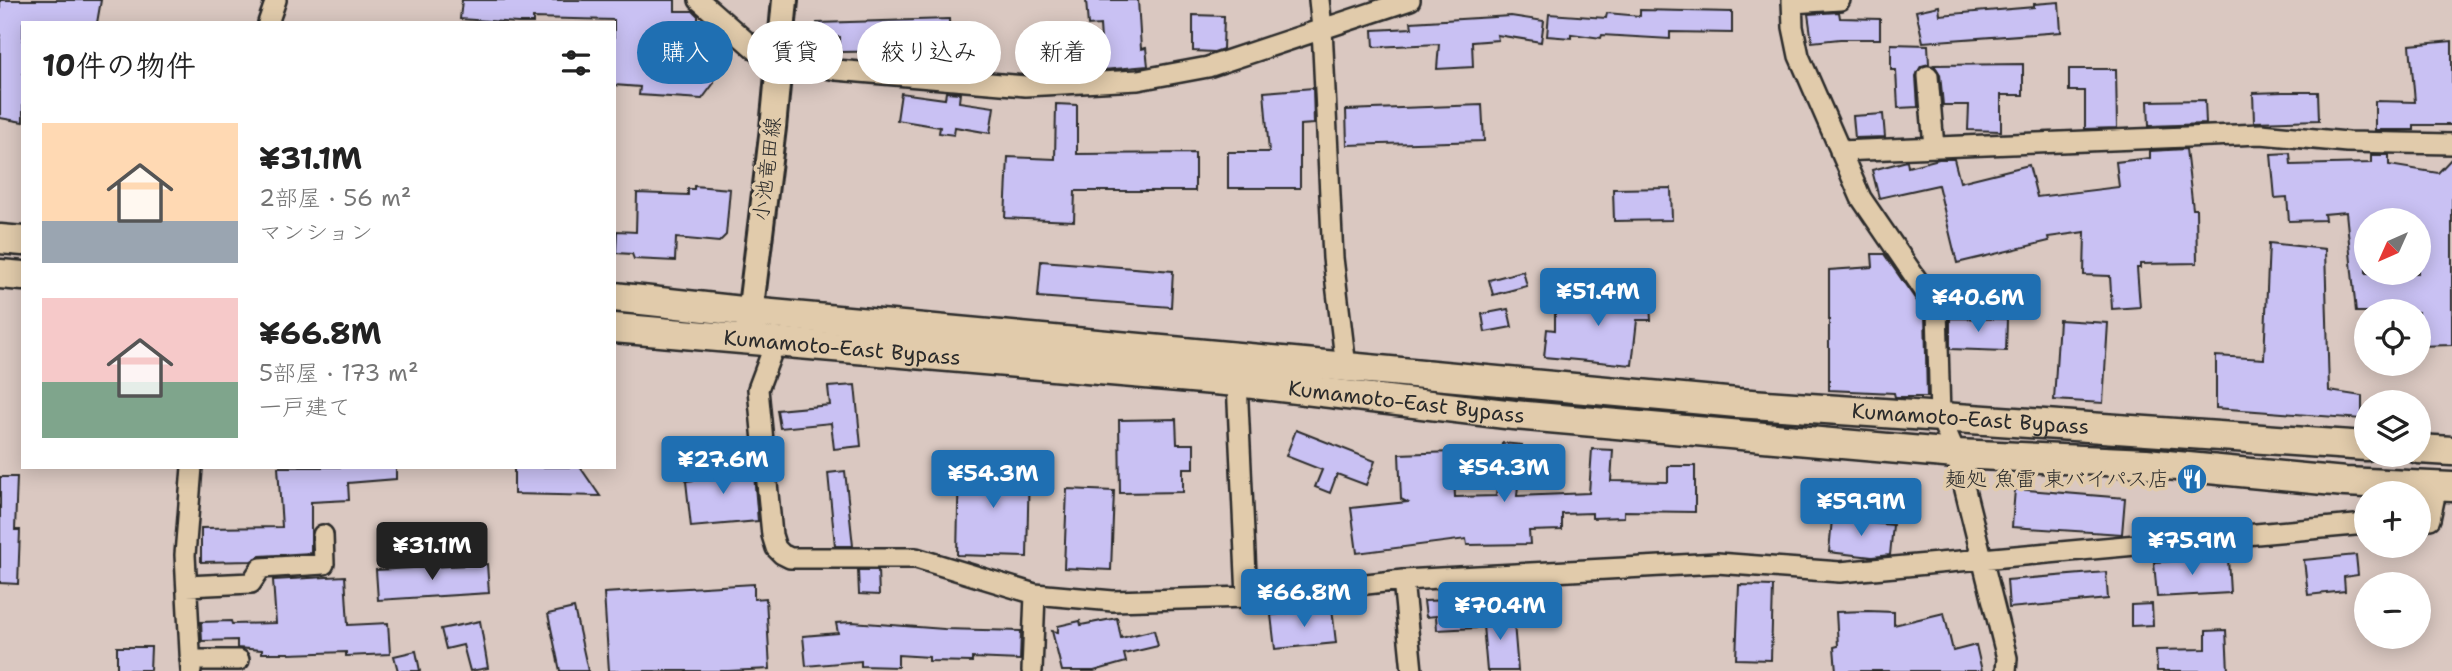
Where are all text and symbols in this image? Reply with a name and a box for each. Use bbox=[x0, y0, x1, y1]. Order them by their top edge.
chip: 購入 bbox=[637, 21, 733, 84]
chip: 賃貸 bbox=[747, 21, 843, 84]
chip: 絞り込み bbox=[857, 21, 1001, 84]
chip: 新着 bbox=[1015, 21, 1111, 84]
icon: filters bbox=[557, 44, 595, 82]
text: 10件の物件 bbox=[42, 45, 196, 86]
street label: 小池竜田線 bbox=[747, 115, 787, 223]
text: ¥31.1M bbox=[259, 138, 362, 179]
icon: home bbox=[98, 151, 182, 235]
text: 2部屋 · 56 m² bbox=[259, 183, 411, 213]
north arrow bbox=[2354, 208, 2431, 285]
map controls bbox=[2354, 208, 2431, 649]
text: マンション bbox=[259, 217, 373, 247]
pin: ¥51.4M bbox=[1541, 268, 1655, 328]
pin: ¥40.6M bbox=[1921, 274, 2035, 334]
text: ¥51.4M bbox=[1556, 276, 1640, 306]
text: ¥40.6M bbox=[1932, 282, 2024, 312]
button: locate bbox=[2354, 299, 2431, 376]
text: ¥66.8M bbox=[259, 313, 381, 354]
street label: Kumamoto-East Bypass bbox=[722, 324, 962, 372]
icon: home bbox=[98, 326, 182, 410]
text: 5部屋 · 173 m² bbox=[259, 358, 418, 388]
street label: Kumamoto-East Bypass bbox=[1287, 374, 1526, 430]
button: layers bbox=[2354, 390, 2431, 467]
text: 一戸建て bbox=[259, 392, 351, 422]
street label: Kumamoto-East Bypass bbox=[1851, 397, 2090, 441]
pin: ¥27.6M bbox=[666, 436, 780, 496]
text: ¥27.6M bbox=[677, 444, 769, 474]
pin: ¥54.3M bbox=[1447, 444, 1561, 504]
pin: ¥54.3M bbox=[936, 450, 1050, 510]
text: ¥54.3M bbox=[1458, 452, 1550, 482]
text: ¥54.3M bbox=[947, 458, 1039, 488]
restaurant icon: 麺処 魚雷 東バイパス店 bbox=[2175, 462, 2209, 496]
place label: 麺処 魚雷 東バイパス店 bbox=[1945, 465, 2169, 493]
pin: ¥59.9M bbox=[1804, 478, 1918, 538]
button: + bbox=[2354, 481, 2431, 558]
text: ¥59.9M bbox=[1816, 486, 1906, 516]
pin: ¥75.9M bbox=[2135, 518, 2249, 577]
pin: ¥31.1M bbox=[375, 522, 489, 582]
text: ¥75.9M bbox=[2148, 525, 2236, 555]
text: ¥31.1M bbox=[392, 530, 472, 560]
pin: ¥66.8M bbox=[1247, 570, 1361, 629]
button: − bbox=[2354, 572, 2431, 649]
text: ¥66.8M bbox=[1257, 577, 1351, 607]
pin: ¥70.4M bbox=[1443, 582, 1557, 642]
text: ¥70.4M bbox=[1454, 590, 1546, 620]

